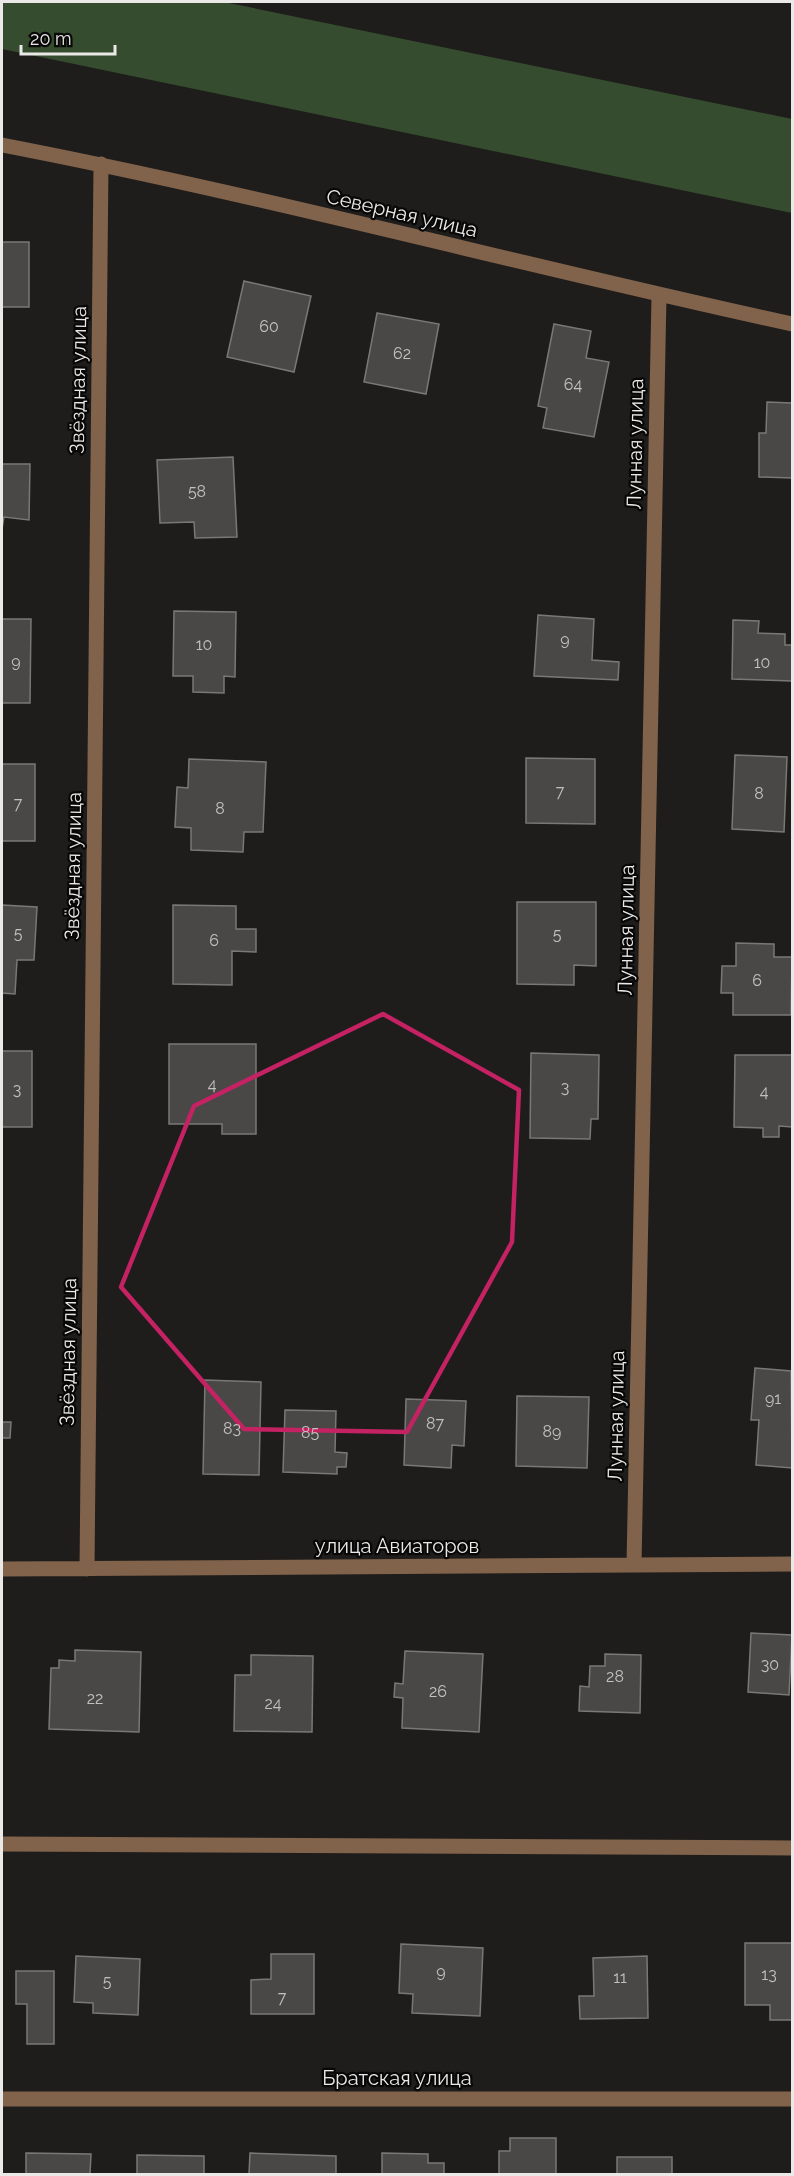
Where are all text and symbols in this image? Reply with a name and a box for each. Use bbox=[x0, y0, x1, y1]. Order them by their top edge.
scale bar bbox=[21, 18, 116, 56]
text: 20 m bbox=[30, 28, 72, 49]
street label: Северная улица bbox=[324, 184, 480, 242]
street label: Звёздная улица bbox=[65, 306, 91, 454]
house number: 60 bbox=[259, 317, 279, 336]
house number: 62 bbox=[393, 344, 411, 363]
house number: 64 bbox=[564, 375, 582, 394]
street label: Лунная улица bbox=[622, 378, 648, 510]
house number: 58 bbox=[188, 482, 206, 501]
house number: 9 bbox=[560, 630, 570, 649]
house number: 10 bbox=[196, 635, 212, 654]
house number: 9 bbox=[11, 652, 21, 671]
house number: 10 bbox=[754, 653, 770, 672]
house number: 7 bbox=[556, 782, 565, 801]
house number: 8 bbox=[754, 784, 764, 803]
street label: Звёздная улица bbox=[60, 792, 86, 940]
house number: 7 bbox=[14, 794, 23, 813]
house number: 8 bbox=[215, 799, 225, 818]
street label: Лунная улица bbox=[613, 864, 639, 996]
house number: 5 bbox=[14, 924, 23, 943]
house number: 5 bbox=[553, 925, 562, 944]
house number: 6 bbox=[209, 931, 219, 950]
house number: 6 bbox=[752, 971, 762, 990]
house number: 4 bbox=[208, 1075, 217, 1094]
house number: 3 bbox=[561, 1078, 569, 1097]
house number: 3 bbox=[13, 1080, 21, 1099]
house number: 4 bbox=[760, 1082, 769, 1101]
street label: Звёздная улица bbox=[55, 1278, 81, 1426]
street label: Лунная улица bbox=[603, 1350, 629, 1482]
house number: 91 bbox=[765, 1389, 781, 1408]
house number: 87 bbox=[426, 1414, 444, 1433]
house number: 83 bbox=[223, 1419, 241, 1438]
house number: 89 bbox=[543, 1422, 561, 1441]
house number: 85 bbox=[301, 1423, 319, 1442]
street label: улица Авиаторов bbox=[315, 1534, 479, 1558]
house number: 30 bbox=[761, 1655, 779, 1674]
house number: 28 bbox=[606, 1667, 624, 1686]
house number: 26 bbox=[429, 1682, 447, 1701]
house number: 22 bbox=[87, 1689, 103, 1708]
house number: 24 bbox=[264, 1694, 282, 1713]
house number: 9 bbox=[436, 1962, 446, 1981]
house number: 13 bbox=[761, 1965, 777, 1984]
house number: 11 bbox=[613, 1968, 627, 1987]
house number: 5 bbox=[103, 1972, 112, 1991]
house number: 7 bbox=[278, 1988, 287, 2007]
street label: Братская улица bbox=[322, 2066, 472, 2090]

